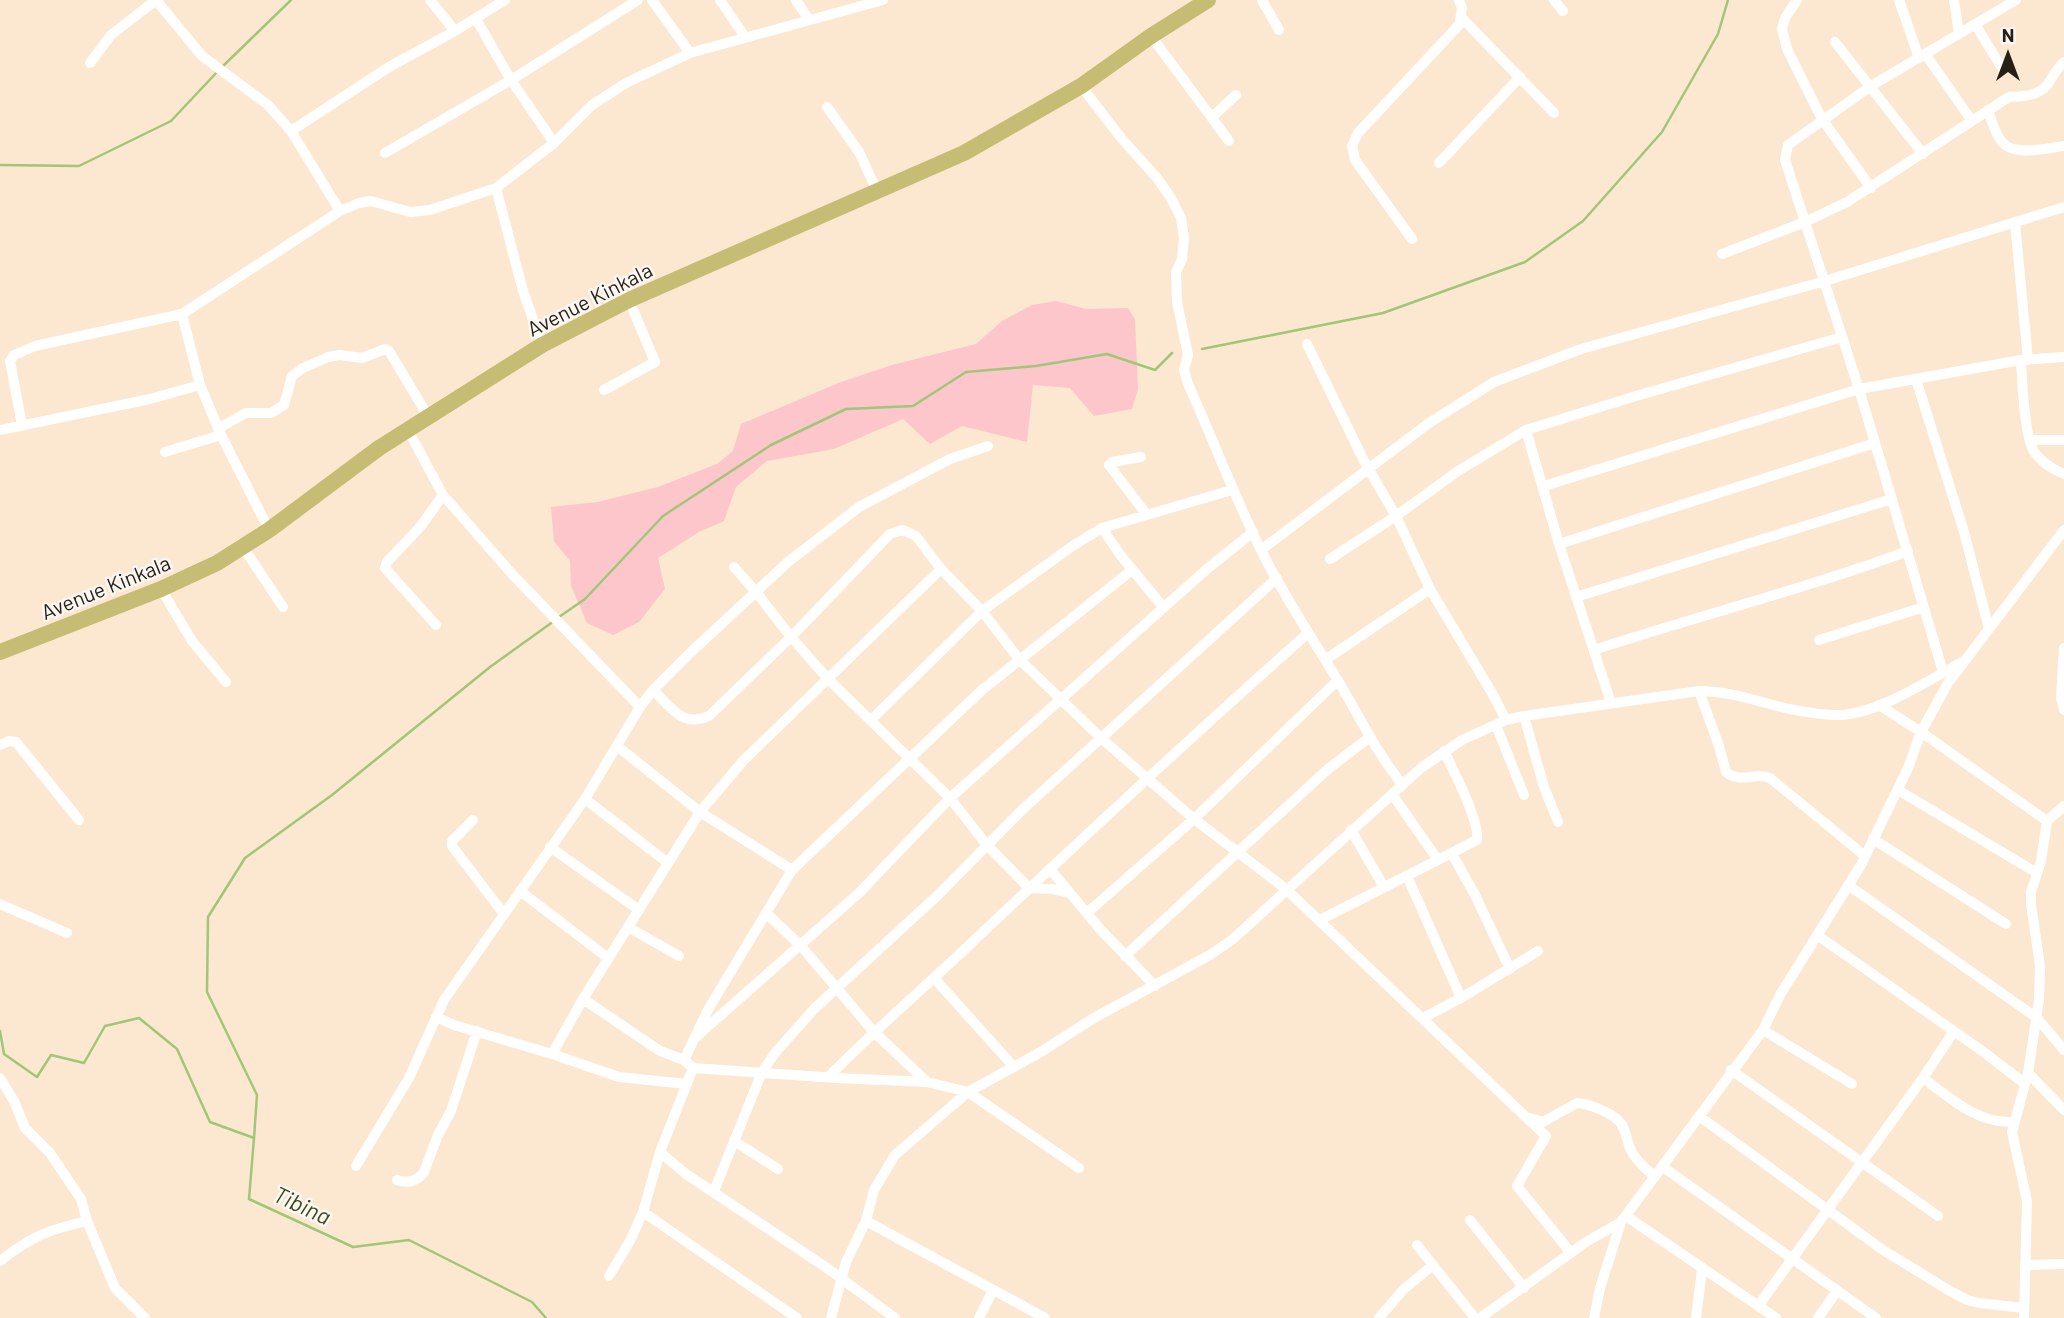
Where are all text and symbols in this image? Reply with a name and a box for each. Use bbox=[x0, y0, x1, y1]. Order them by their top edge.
north arrow bbox=[1973, 21, 2043, 91]
text: N bbox=[2002, 23, 2014, 46]
street label: Avenue Kinkala bbox=[523, 258, 657, 342]
street label: Avenue Kinkala bbox=[38, 551, 174, 625]
water label: Tibina bbox=[269, 1181, 335, 1231]

